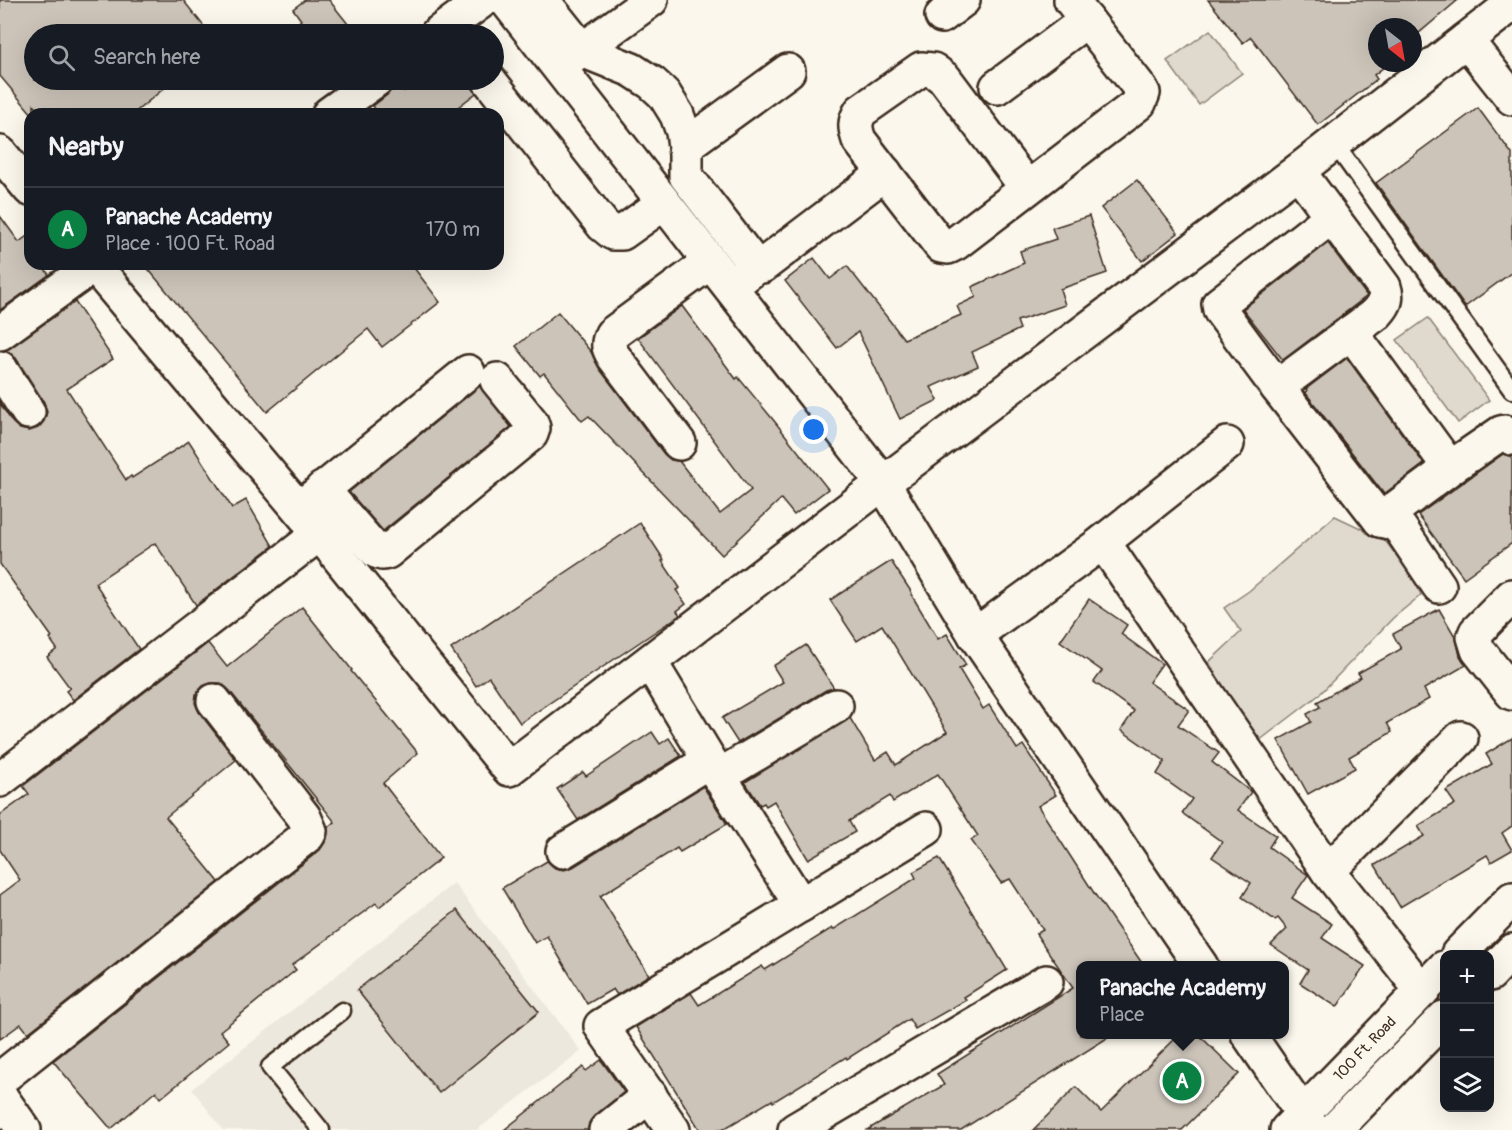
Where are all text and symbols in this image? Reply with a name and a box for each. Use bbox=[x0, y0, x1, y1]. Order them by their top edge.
north arrow bbox=[1368, 18, 1422, 72]
search box bbox=[24, 24, 504, 90]
icon: search bbox=[45, 41, 78, 74]
text: Search here bbox=[93, 43, 200, 71]
text: Nearby bbox=[48, 131, 124, 163]
text: Panache Academy bbox=[105, 203, 272, 231]
text: A bbox=[61, 217, 74, 242]
text: 170 m bbox=[426, 217, 480, 242]
text: Place · 100 Ft. Road bbox=[105, 231, 275, 256]
your location bbox=[799, 415, 828, 444]
map controls bbox=[1440, 950, 1494, 1112]
button: + bbox=[1440, 950, 1494, 1004]
popup bbox=[1076, 961, 1289, 1039]
text: Panache Academy bbox=[1099, 974, 1266, 1002]
text: Place bbox=[1099, 1002, 1144, 1027]
button: − bbox=[1440, 1004, 1494, 1058]
street label: 100 Ft. Road bbox=[1330, 1013, 1400, 1085]
pin: A bbox=[1162, 1058, 1202, 1104]
button: layers bbox=[1440, 1058, 1494, 1112]

